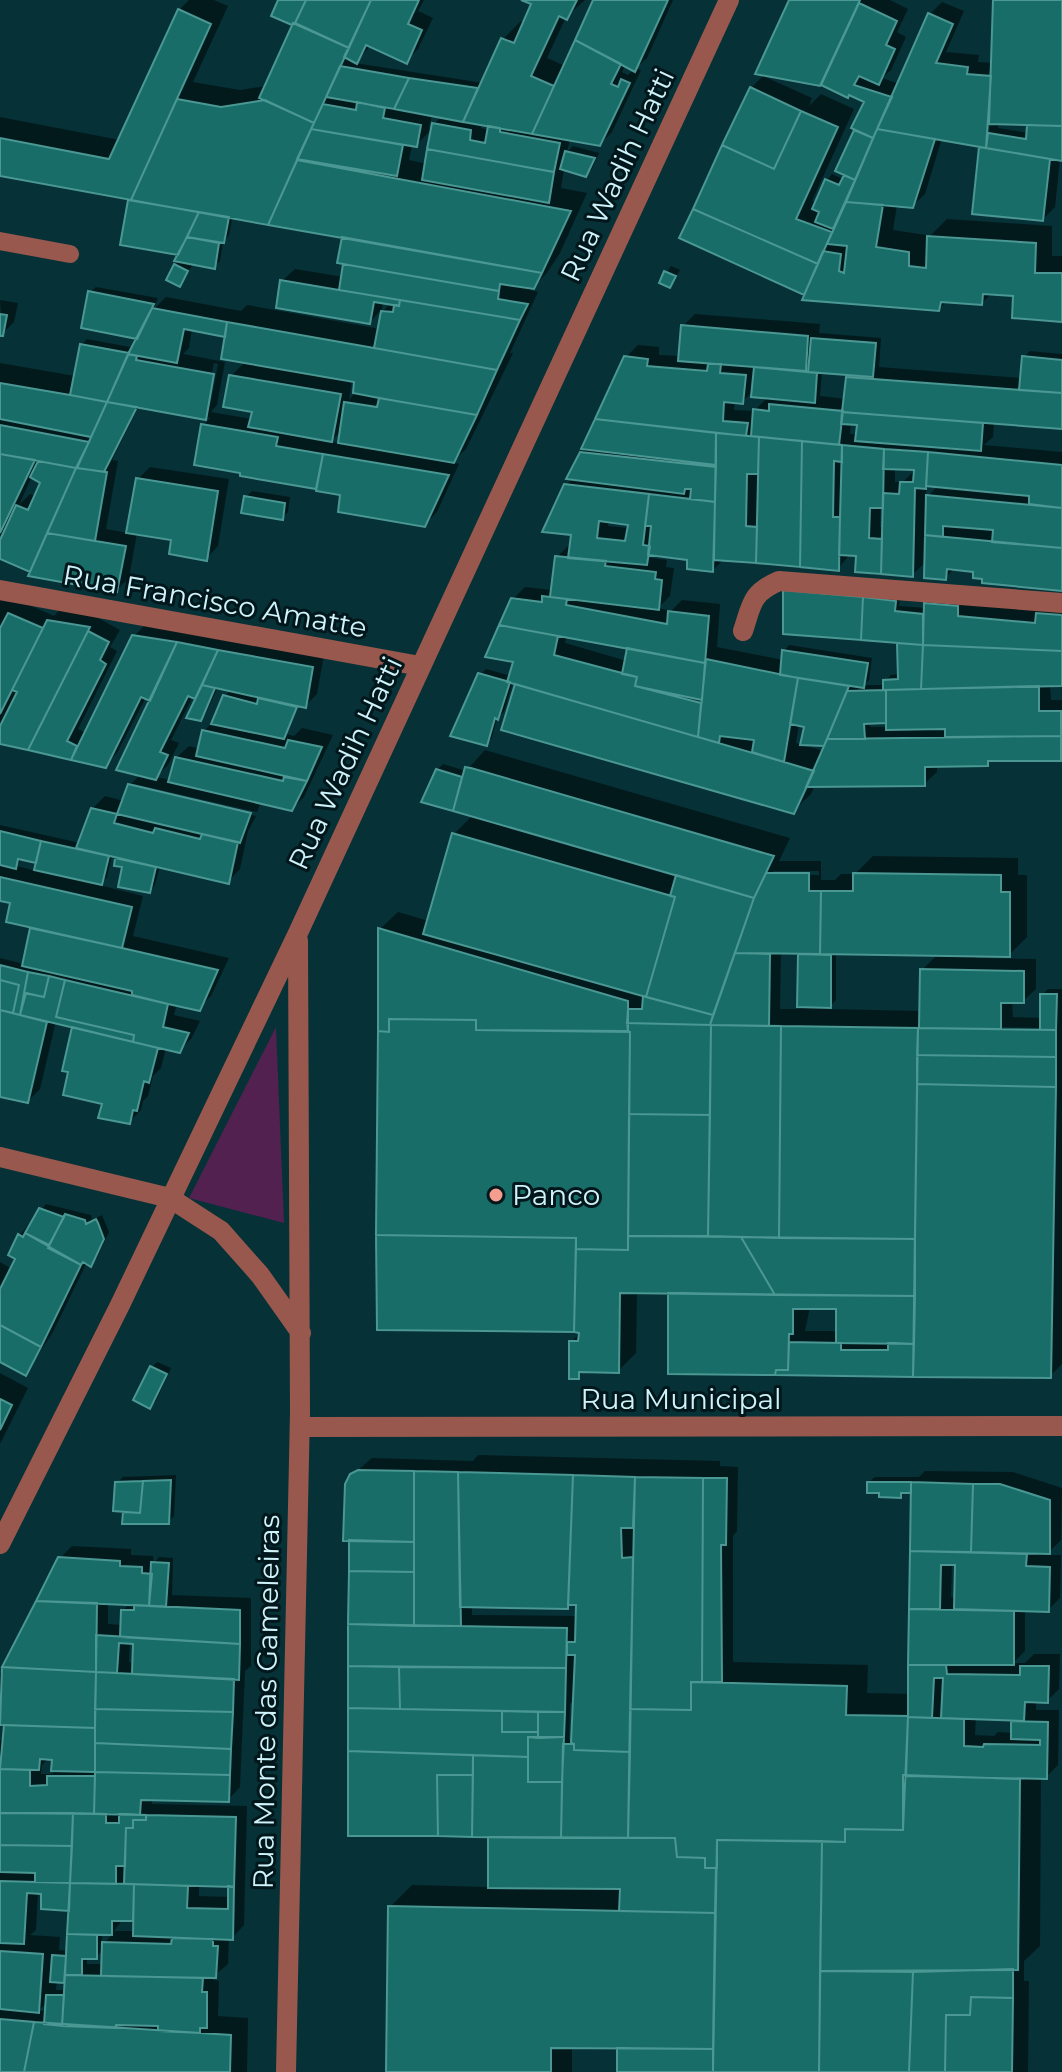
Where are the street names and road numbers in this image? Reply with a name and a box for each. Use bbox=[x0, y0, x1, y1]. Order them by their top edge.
street label: Rua Wadih Hatti bbox=[553, 63, 681, 287]
street label: Rua Francisco Amatte bbox=[60, 558, 370, 644]
street label: Rua Wadih Hatti bbox=[281, 651, 409, 875]
street label: Rua Municipal bbox=[581, 1382, 781, 1416]
street label: Rua Monte das Gameleiras bbox=[246, 1514, 286, 1890]

